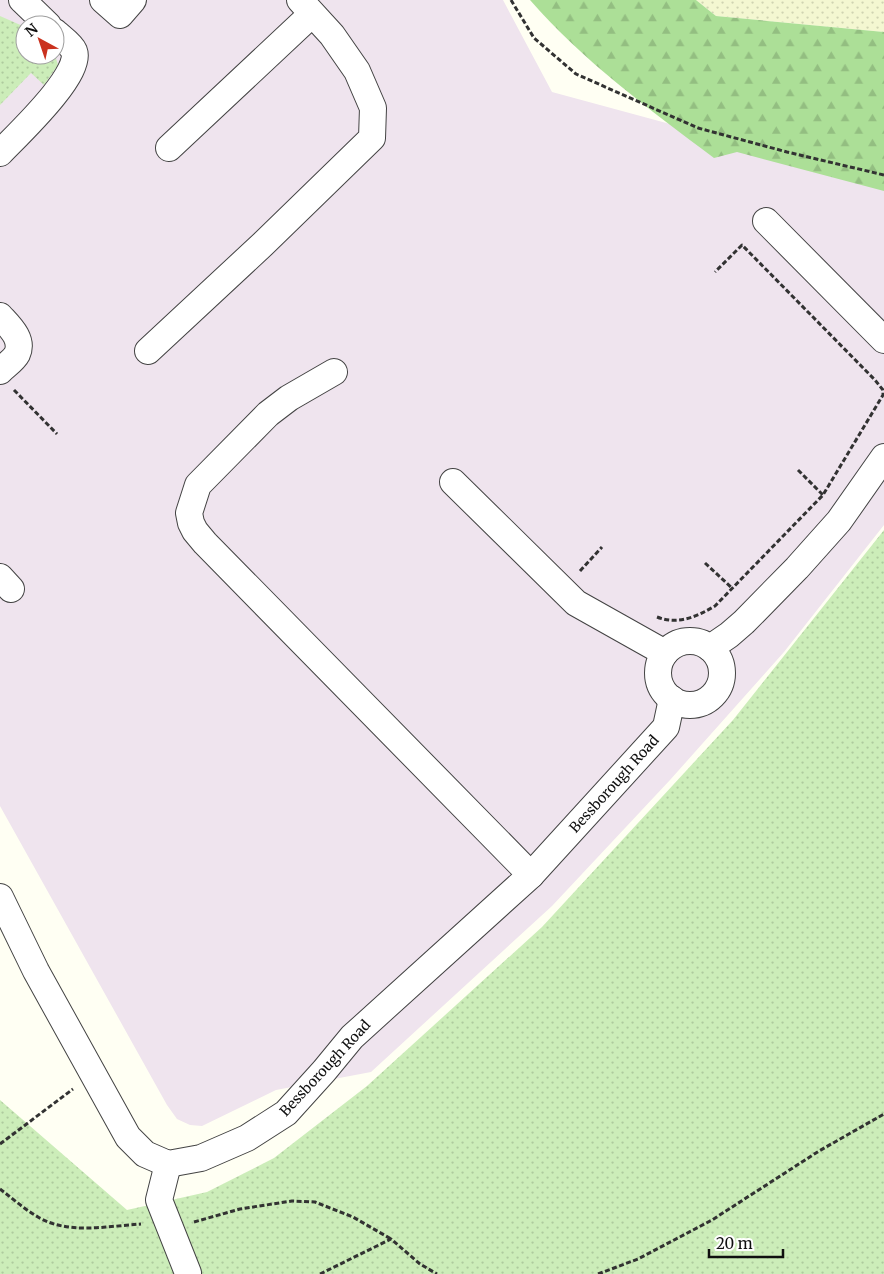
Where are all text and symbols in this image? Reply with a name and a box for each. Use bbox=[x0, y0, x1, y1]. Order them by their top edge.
north arrow bbox=[15, 15, 65, 65]
text: N bbox=[22, 20, 42, 40]
street label: Bessborough Road bbox=[565, 731, 663, 837]
street label: Bessborough Road bbox=[276, 1016, 375, 1120]
scale bar bbox=[709, 1226, 783, 1258]
text: 20 m bbox=[716, 1234, 753, 1253]

